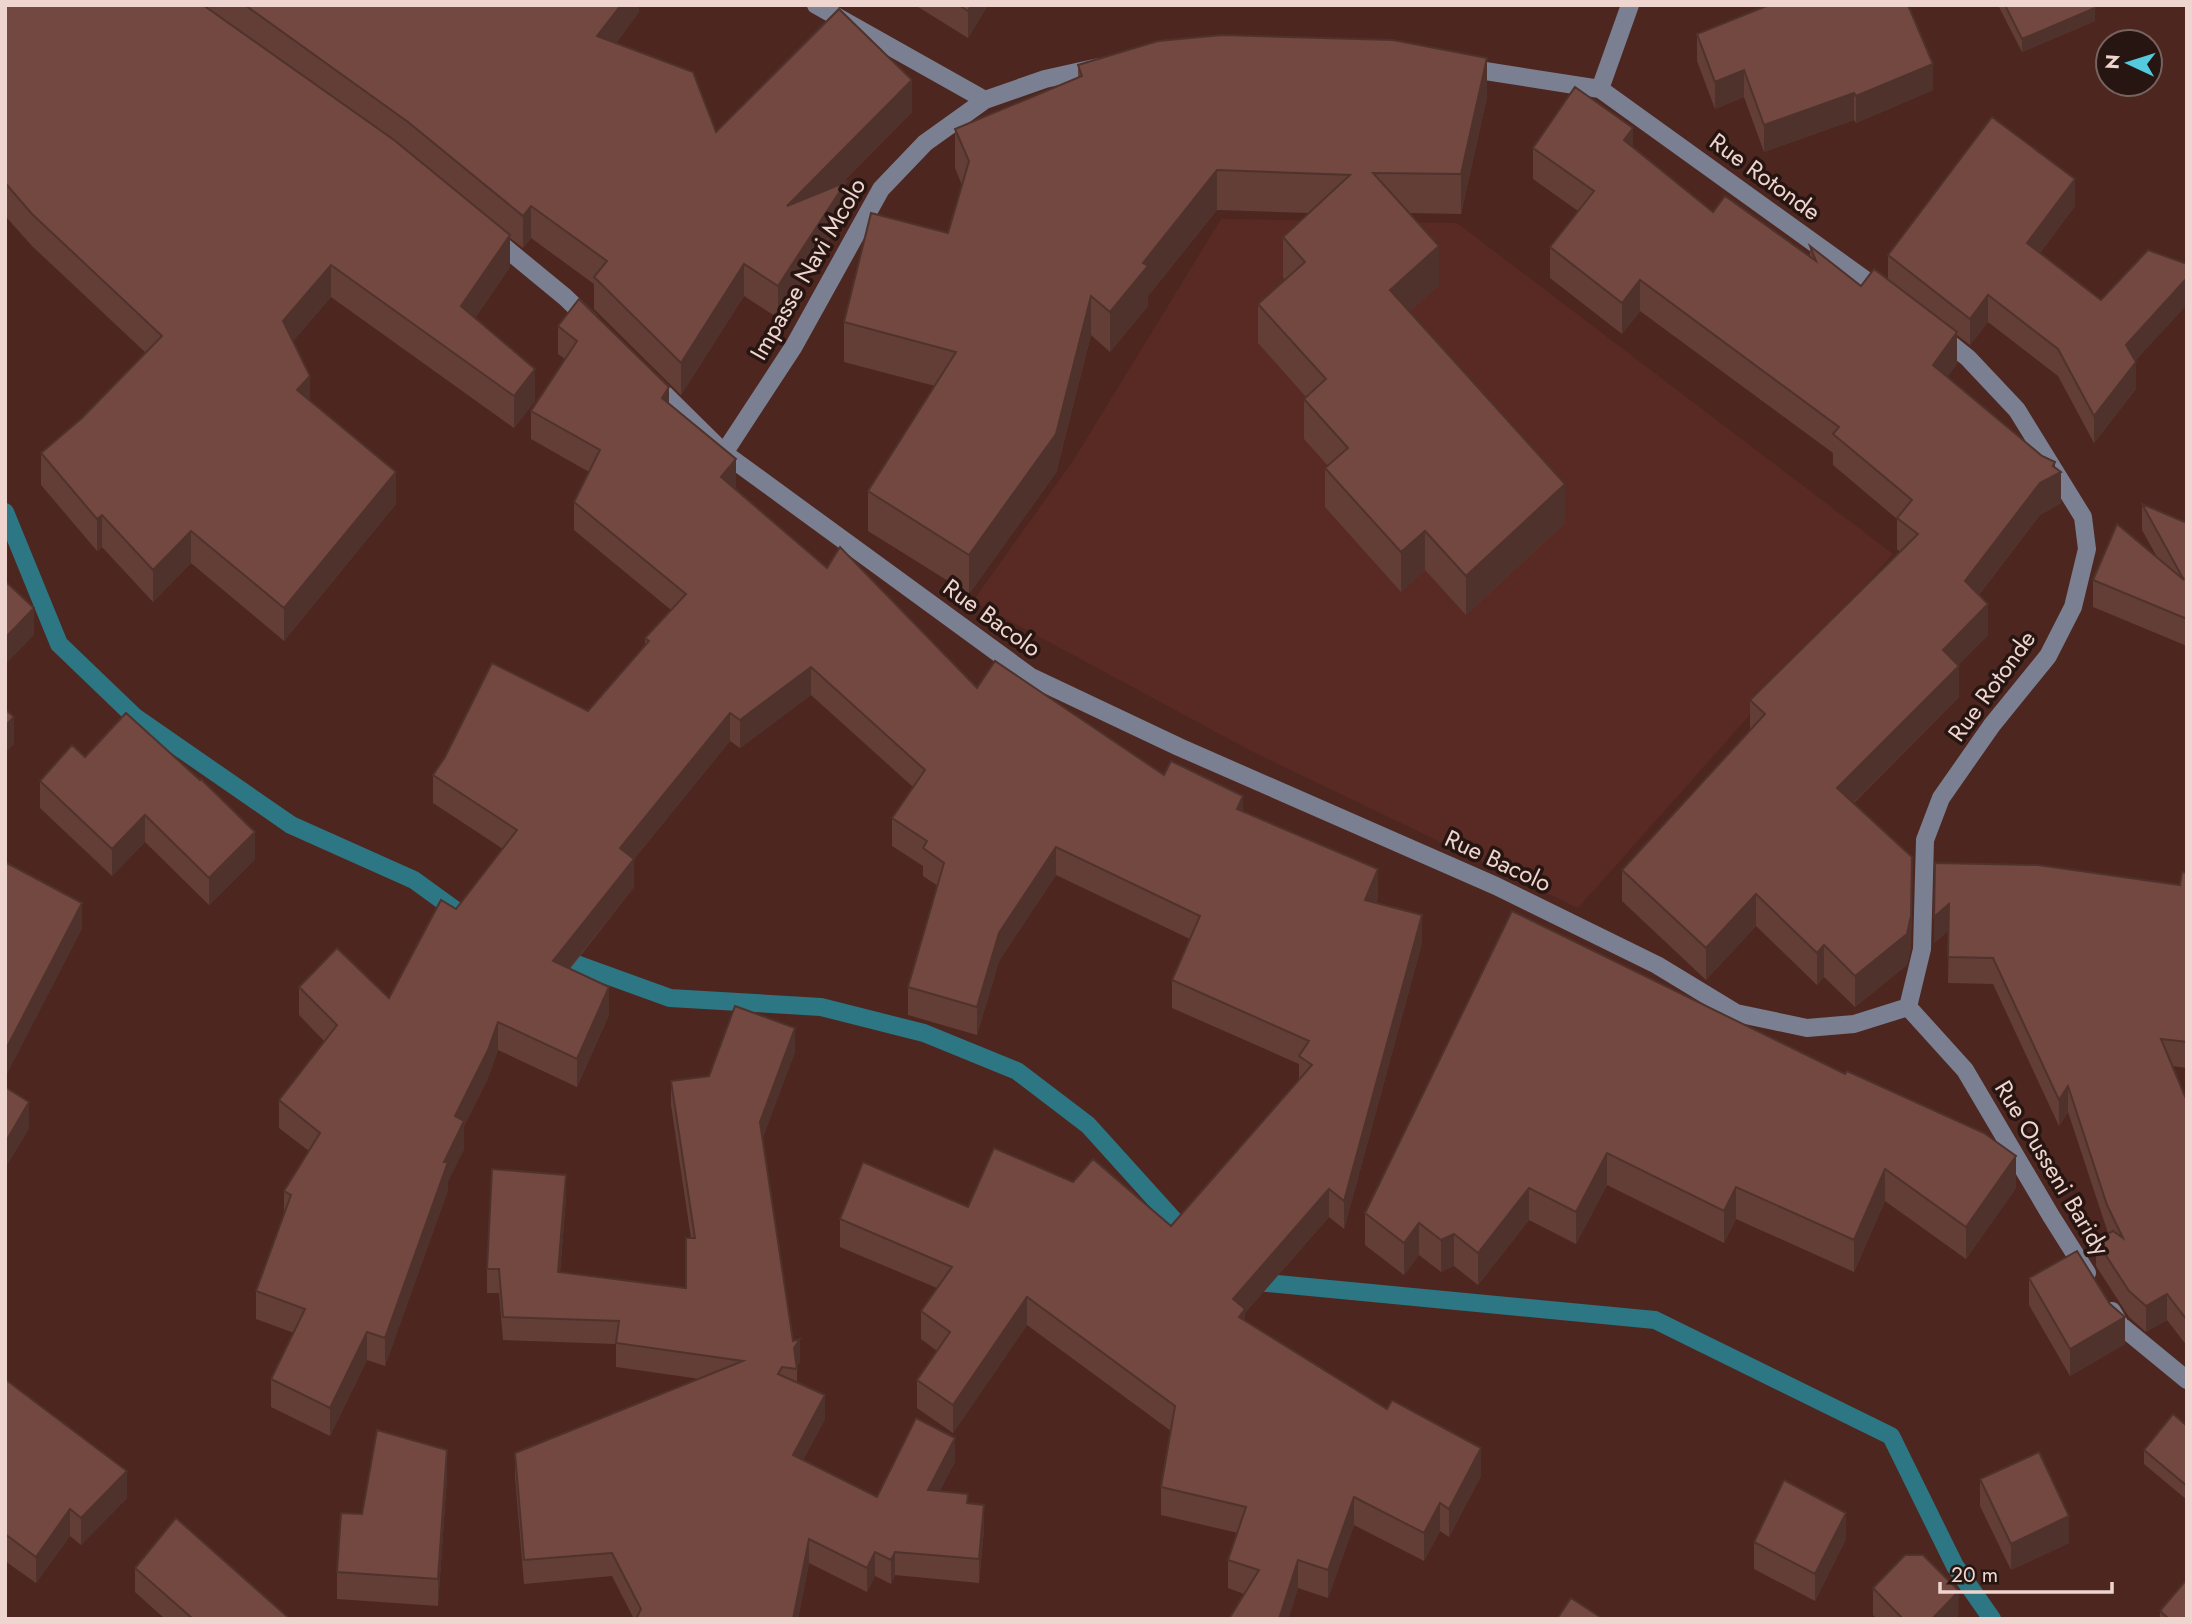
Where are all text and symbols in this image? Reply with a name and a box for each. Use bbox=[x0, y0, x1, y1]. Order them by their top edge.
north arrow bbox=[2094, 28, 2164, 98]
text: N bbox=[2099, 53, 2127, 70]
street label: Rue Rotonde bbox=[1703, 124, 1828, 229]
street label: Impasse Navi Mcolo bbox=[741, 171, 874, 366]
street label: Rue Bacolo bbox=[936, 570, 1049, 665]
street label: Rue Rotonde bbox=[1939, 623, 2044, 748]
street label: Rue Bacolo bbox=[1439, 821, 1557, 900]
street label: Rue Ousseni Baridy bbox=[1986, 1074, 2119, 1262]
scale bar bbox=[1940, 1550, 2112, 1594]
text: 20 m bbox=[1951, 1560, 1998, 1590]

